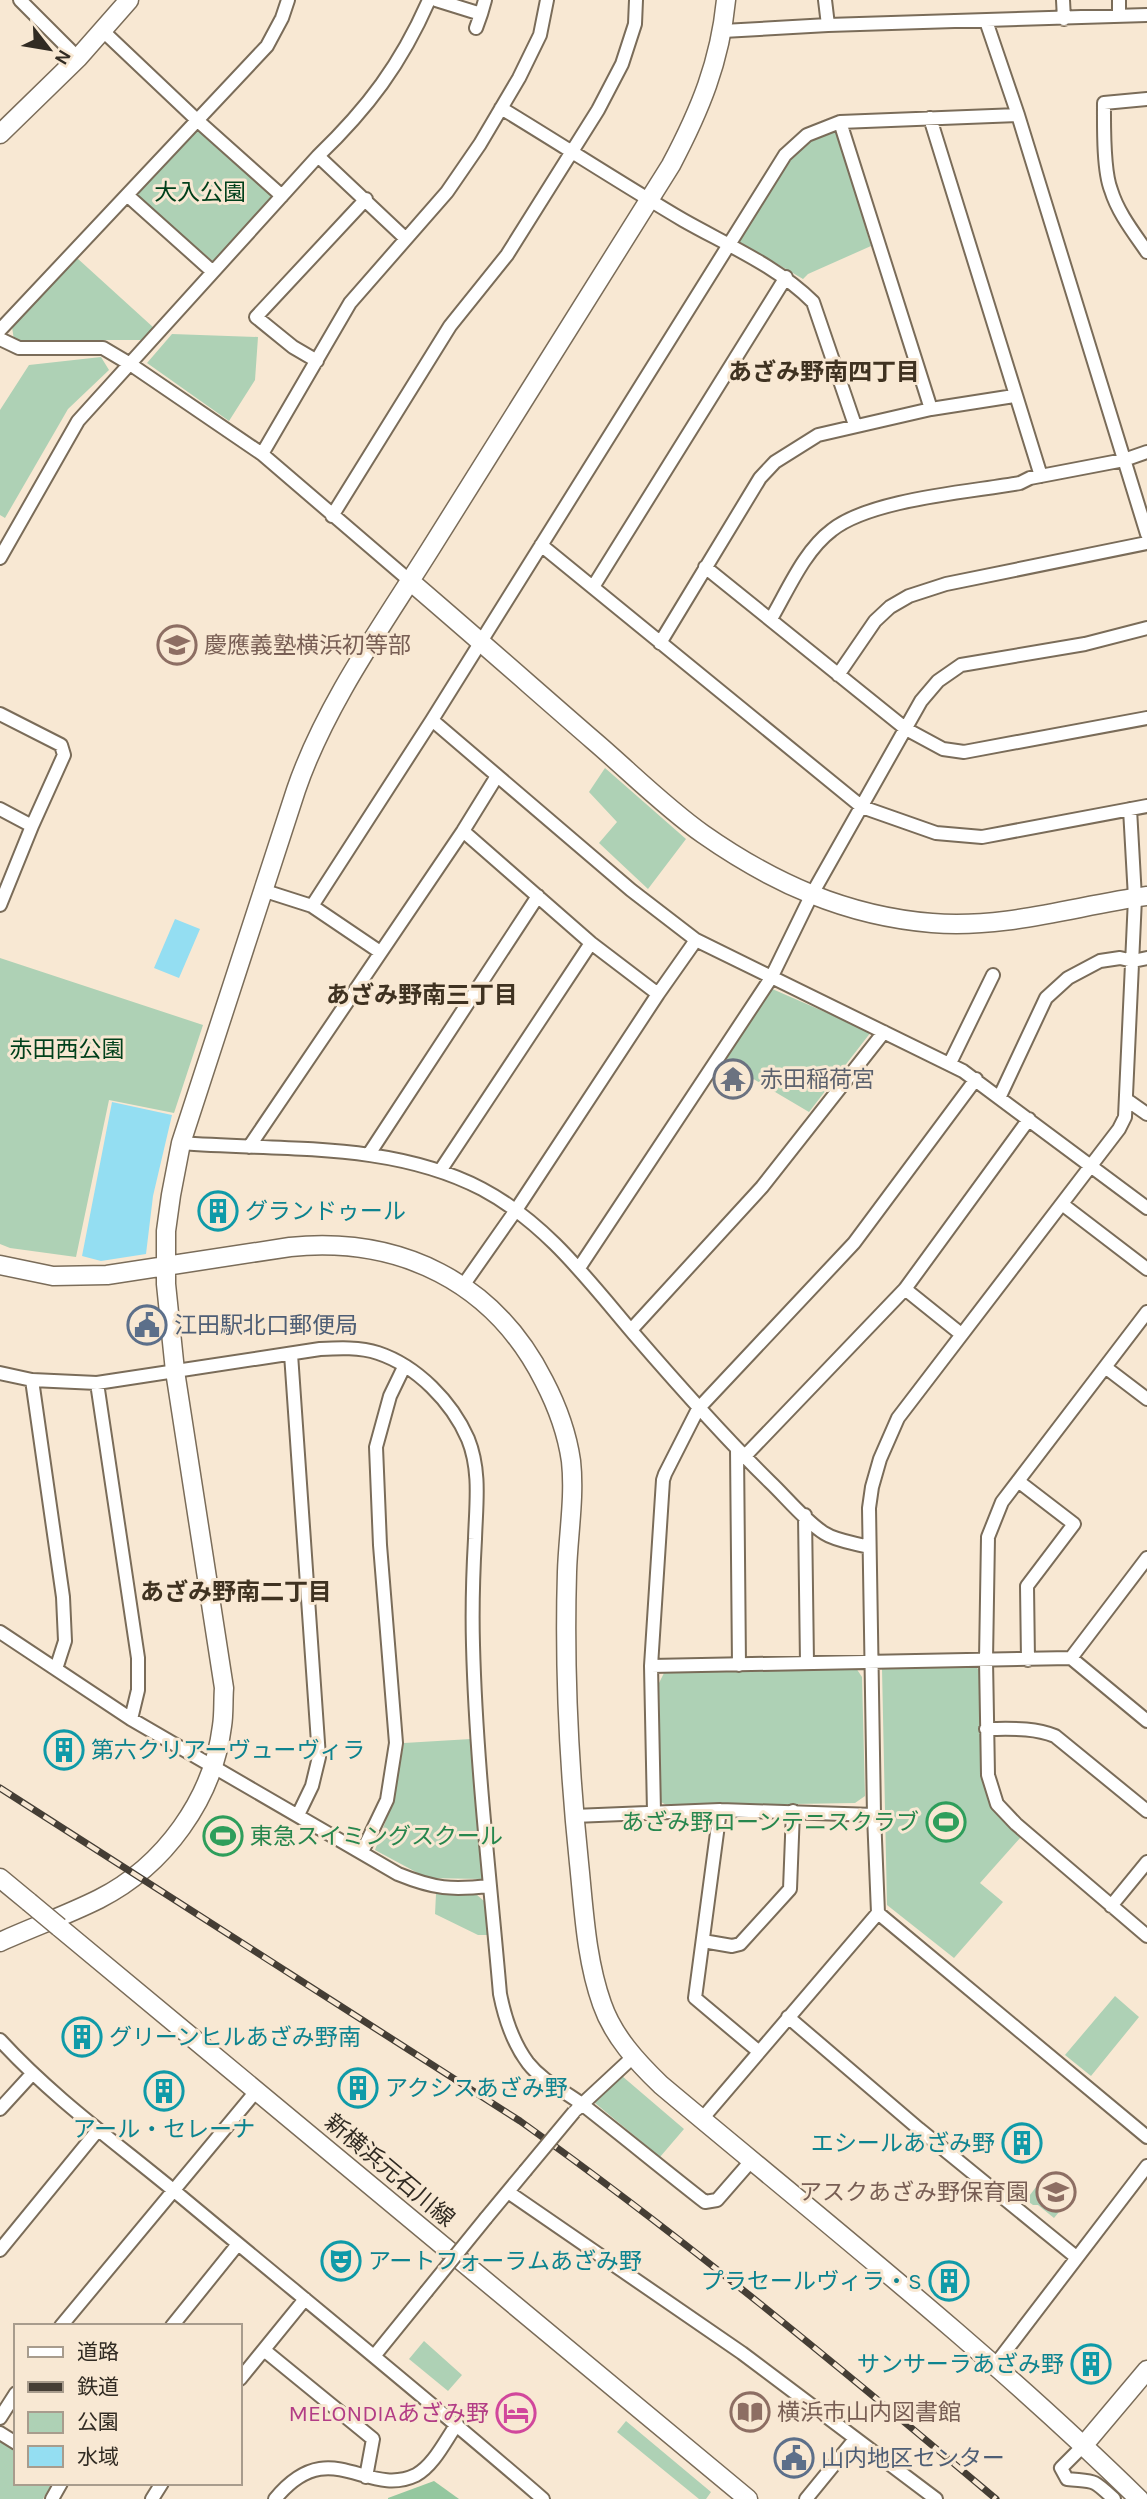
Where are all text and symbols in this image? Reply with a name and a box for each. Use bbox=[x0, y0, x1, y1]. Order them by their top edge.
north arrow bbox=[14, 14, 84, 84]
text: N bbox=[50, 46, 76, 69]
park label: 大入公園 bbox=[154, 179, 246, 206]
district label: あざみ野南四丁目 bbox=[728, 358, 920, 386]
school or university icon: 慶應義塾横浜初等部 bbox=[156, 624, 198, 666]
place label: 慶應義塾横浜初等部 bbox=[204, 632, 411, 659]
district label: あざみ野南三丁目 bbox=[326, 981, 518, 1009]
park label: 赤田西公園 bbox=[10, 1036, 125, 1063]
temple icon: 赤田稲荷宮 bbox=[712, 1058, 754, 1100]
place label: 赤田稲荷宮 bbox=[760, 1066, 875, 1093]
building icon: グランドゥール bbox=[197, 1190, 239, 1232]
place label: グランドゥール bbox=[245, 1198, 406, 1225]
public building icon: 江田駅北口郵便局 bbox=[126, 1304, 168, 1346]
place label: 江田駅北口郵便局 bbox=[174, 1312, 358, 1339]
district label: あざみ野南二丁目 bbox=[140, 1578, 332, 1606]
building icon: 第六クリアーヴューヴィラ bbox=[43, 1729, 85, 1771]
place label: 第六クリアーヴューヴィラ bbox=[91, 1737, 366, 1764]
sports icon: あざみ野ローンテニスクラブ bbox=[925, 1801, 967, 1843]
place label: あざみ野ローンテニスクラブ bbox=[621, 1809, 919, 1836]
sports icon: 東急スイミングスクール bbox=[202, 1815, 244, 1857]
place label: 東急スイミングスクール bbox=[250, 1823, 503, 1850]
building icon: グリーンヒルあざみ野南 bbox=[61, 2016, 103, 2058]
place label: グリーンヒルあざみ野南 bbox=[109, 2024, 361, 2051]
building icon: アクシスあざみ野 bbox=[337, 2067, 379, 2109]
building icon: アール・セレーナ bbox=[143, 2070, 185, 2112]
place label: アクシスあざみ野 bbox=[385, 2075, 568, 2102]
street label: 新横浜元石川線 bbox=[319, 2108, 460, 2232]
place label: アール・セレーナ bbox=[73, 2116, 255, 2143]
building icon: エシールあざみ野 bbox=[1001, 2122, 1043, 2164]
place label: エシールあざみ野 bbox=[811, 2130, 995, 2157]
school or university icon: アスクあざみ野保育園 bbox=[1035, 2171, 1077, 2213]
place label: アスクあざみ野保育園 bbox=[799, 2179, 1029, 2206]
theatre icon: アートフォーラムあざみ野 bbox=[320, 2240, 362, 2282]
place label: アートフォーラムあざみ野 bbox=[368, 2248, 642, 2275]
building icon: プラセールヴィラ・S bbox=[928, 2260, 970, 2302]
place label: プラセールヴィラ・S bbox=[701, 2268, 922, 2295]
legend bbox=[14, 2324, 242, 2485]
text: 道路 bbox=[77, 2340, 119, 2364]
building icon: サンサーラあざみ野 bbox=[1070, 2343, 1112, 2385]
place label: サンサーラあざみ野 bbox=[857, 2351, 1064, 2378]
text: 鉄道 bbox=[77, 2375, 119, 2399]
library icon: 横浜市山内図書館 bbox=[729, 2391, 771, 2433]
hotel icon: MELONDIAあざみ野 bbox=[495, 2392, 537, 2434]
place label: 横浜市山内図書館 bbox=[777, 2399, 961, 2426]
place label: MELONDIAあざみ野 bbox=[288, 2400, 489, 2427]
text: 公園 bbox=[77, 2410, 119, 2434]
public building icon: 山内地区センター bbox=[773, 2437, 815, 2479]
text: 水域 bbox=[77, 2445, 119, 2469]
place label: 山内地区センター bbox=[821, 2445, 1005, 2472]

